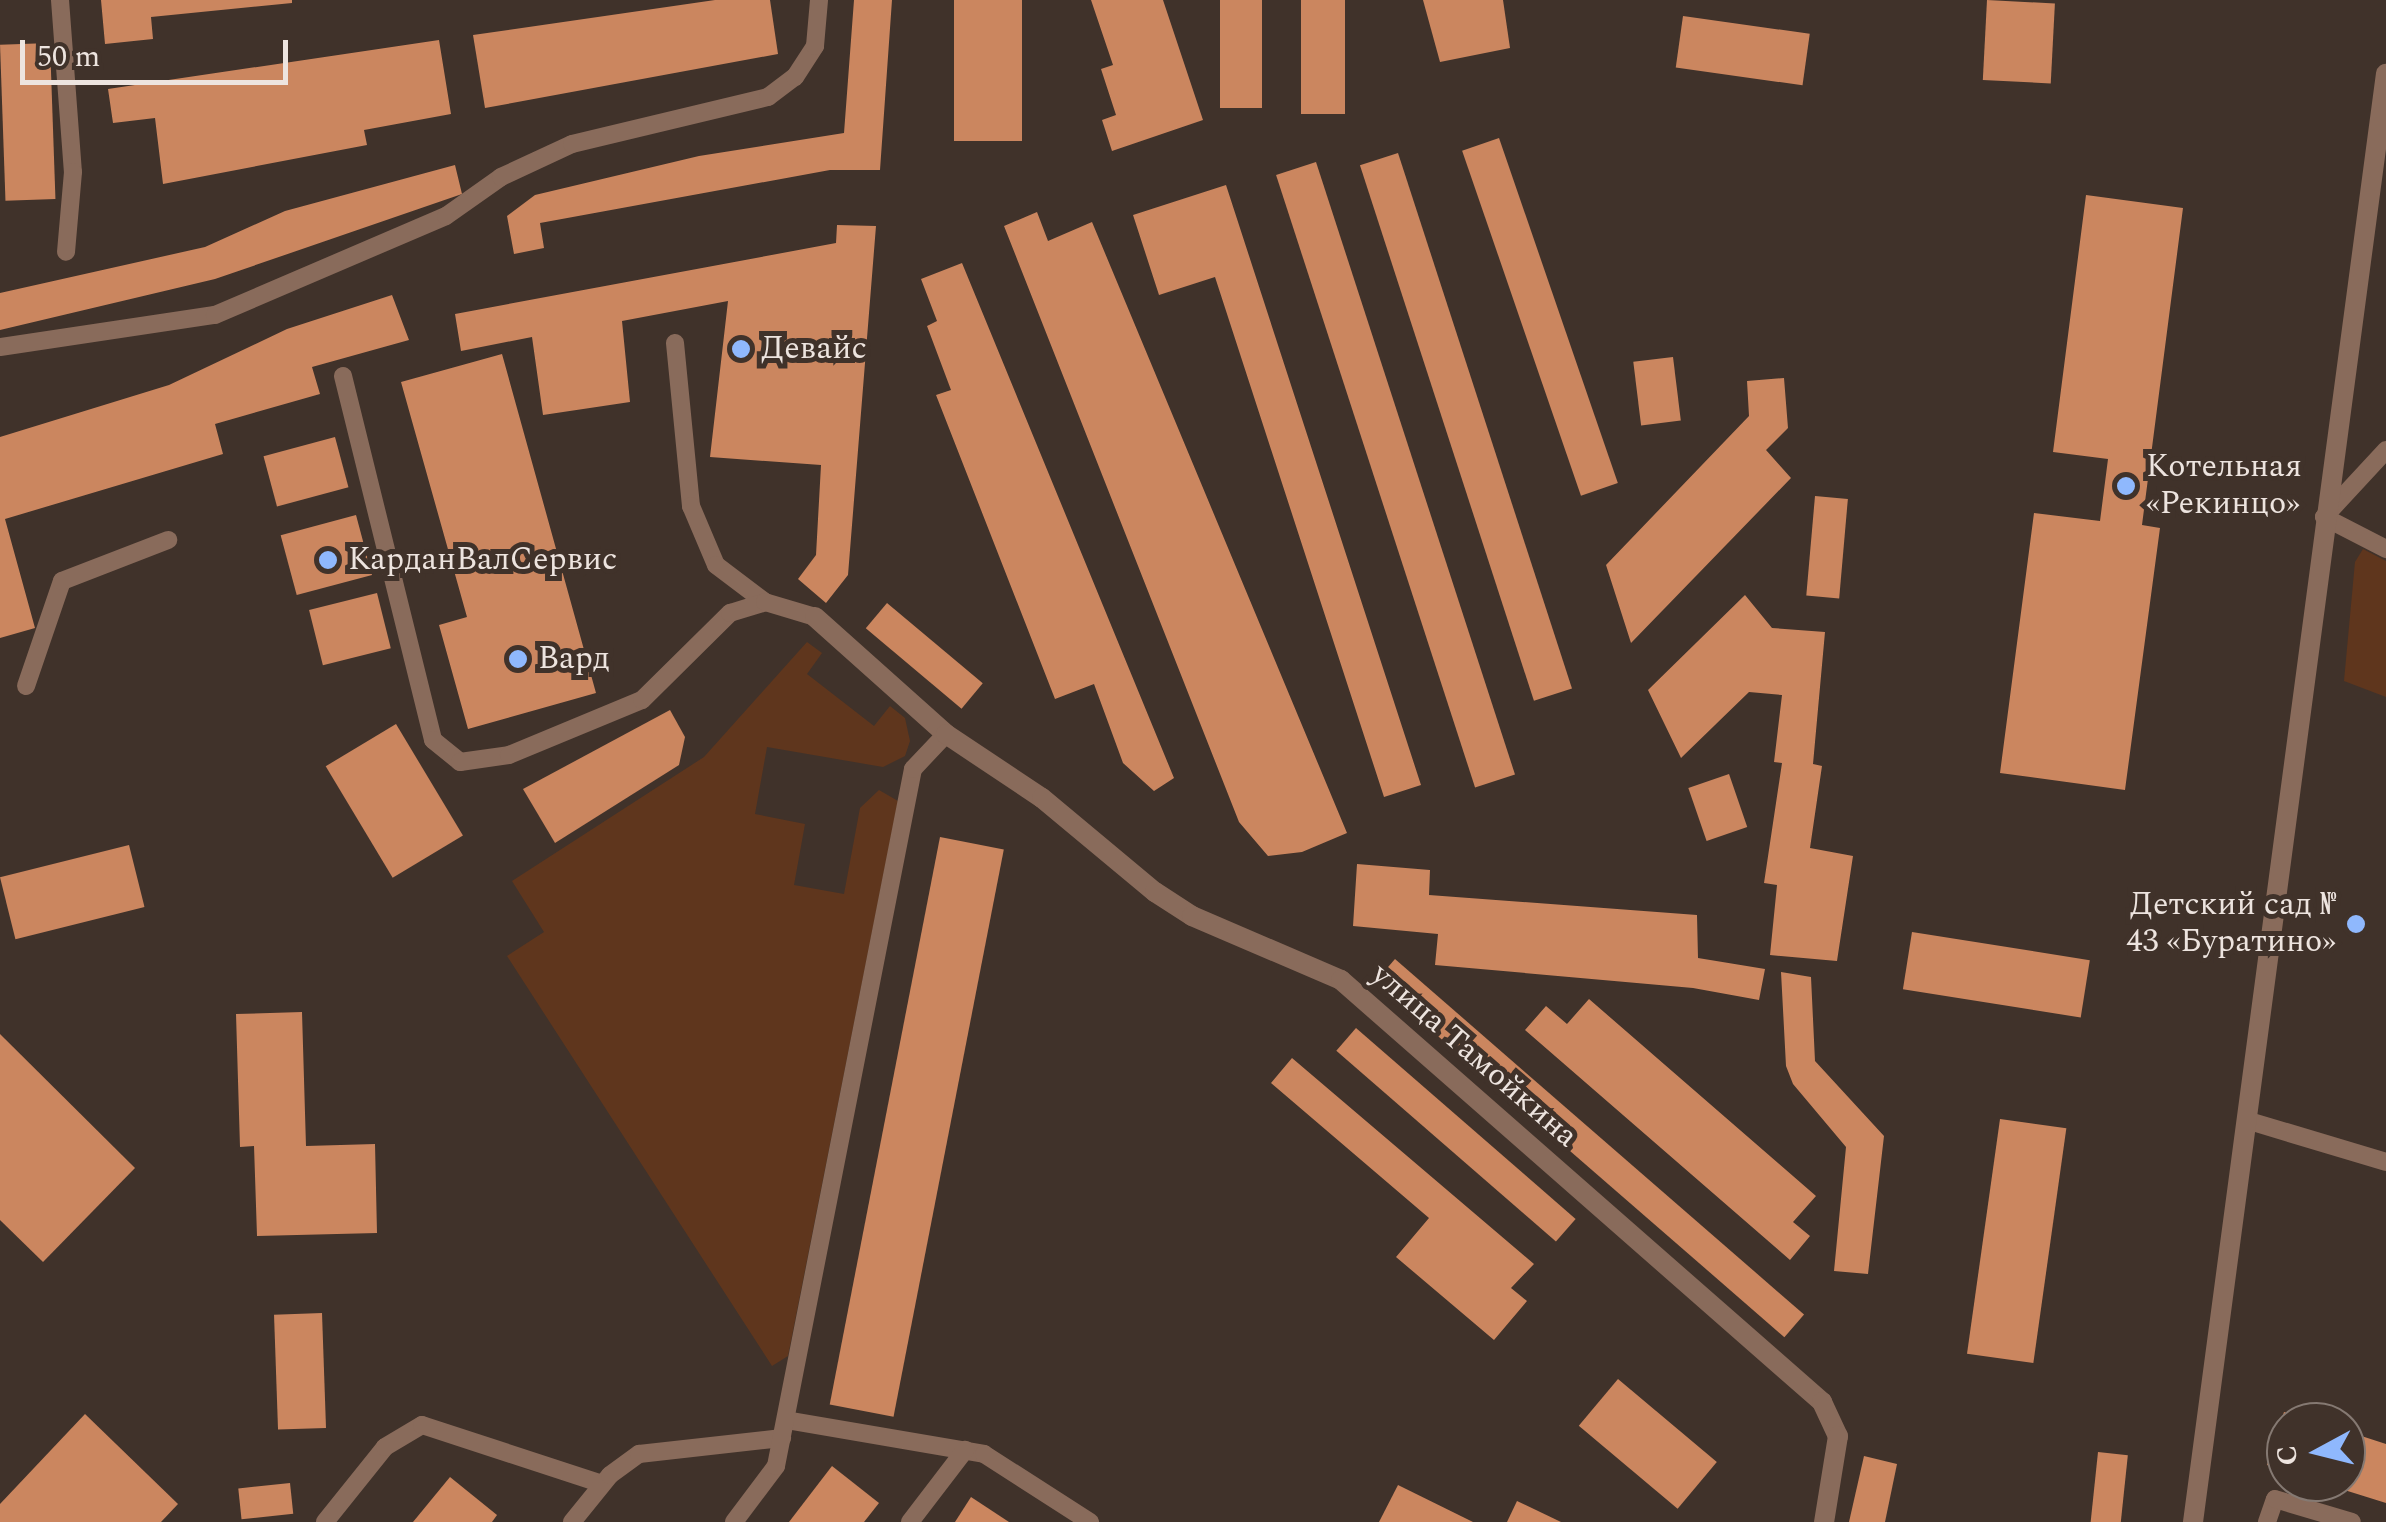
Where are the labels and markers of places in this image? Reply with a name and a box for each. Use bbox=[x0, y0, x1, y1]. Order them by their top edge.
place label: Девайс bbox=[761, 330, 867, 368]
marker: Девайс bbox=[730, 338, 752, 360]
place label: Котельная «Рекинцо» bbox=[2146, 449, 2302, 524]
marker: Котельная «Рекинцо» bbox=[2115, 475, 2137, 497]
place label: КарданВалСервис bbox=[348, 541, 617, 579]
marker: КарданВалСервис bbox=[317, 549, 339, 571]
place label: Вард bbox=[538, 640, 610, 678]
marker: Вард bbox=[507, 648, 529, 670]
place label: Детский сад № 43 «Буратино» bbox=[2127, 887, 2336, 962]
marker: Детский сад № 43 «Буратино» bbox=[2345, 913, 2367, 935]

